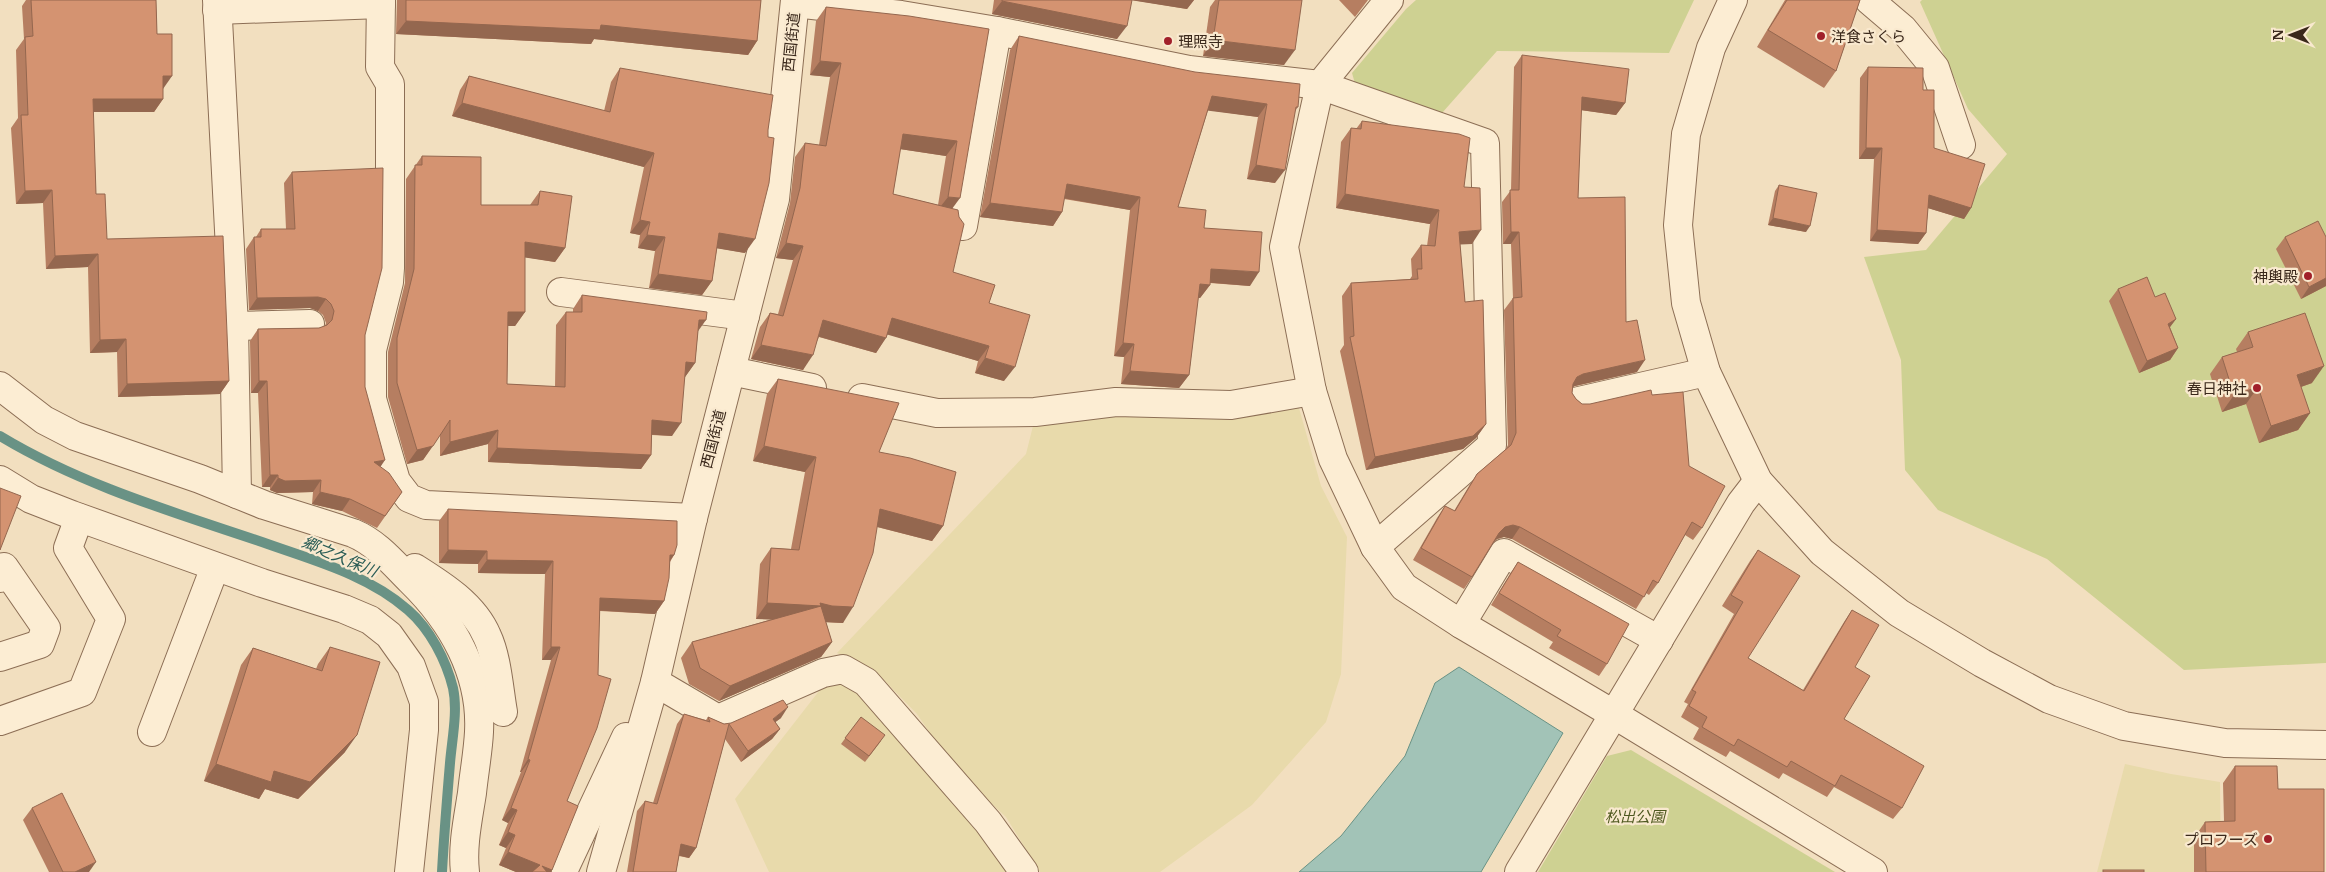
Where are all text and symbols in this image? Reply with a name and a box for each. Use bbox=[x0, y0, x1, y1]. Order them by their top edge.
north arrow bbox=[2266, 10, 2316, 60]
street label: 西国街道 bbox=[778, 11, 804, 73]
place label: 洋食さくら bbox=[1831, 27, 1906, 46]
text: N bbox=[2269, 29, 2287, 41]
marker: 洋食さくら bbox=[1815, 30, 1827, 42]
place label: 理照寺 bbox=[1178, 32, 1223, 51]
marker: 理照寺 bbox=[1162, 35, 1174, 47]
place label: 神輿殿 bbox=[2253, 267, 2298, 286]
marker: 神輿殿 bbox=[2302, 270, 2314, 282]
place label: 春日神社 bbox=[2187, 379, 2247, 398]
marker: 春日神社 bbox=[2251, 382, 2263, 394]
street label: 西国街道 bbox=[697, 408, 729, 470]
water label: 郷之久保川 bbox=[299, 531, 383, 582]
park label: 松出公園 bbox=[1605, 807, 1667, 826]
place label: プロフーズ bbox=[2184, 830, 2258, 849]
marker: プロフーズ bbox=[2262, 833, 2274, 845]

